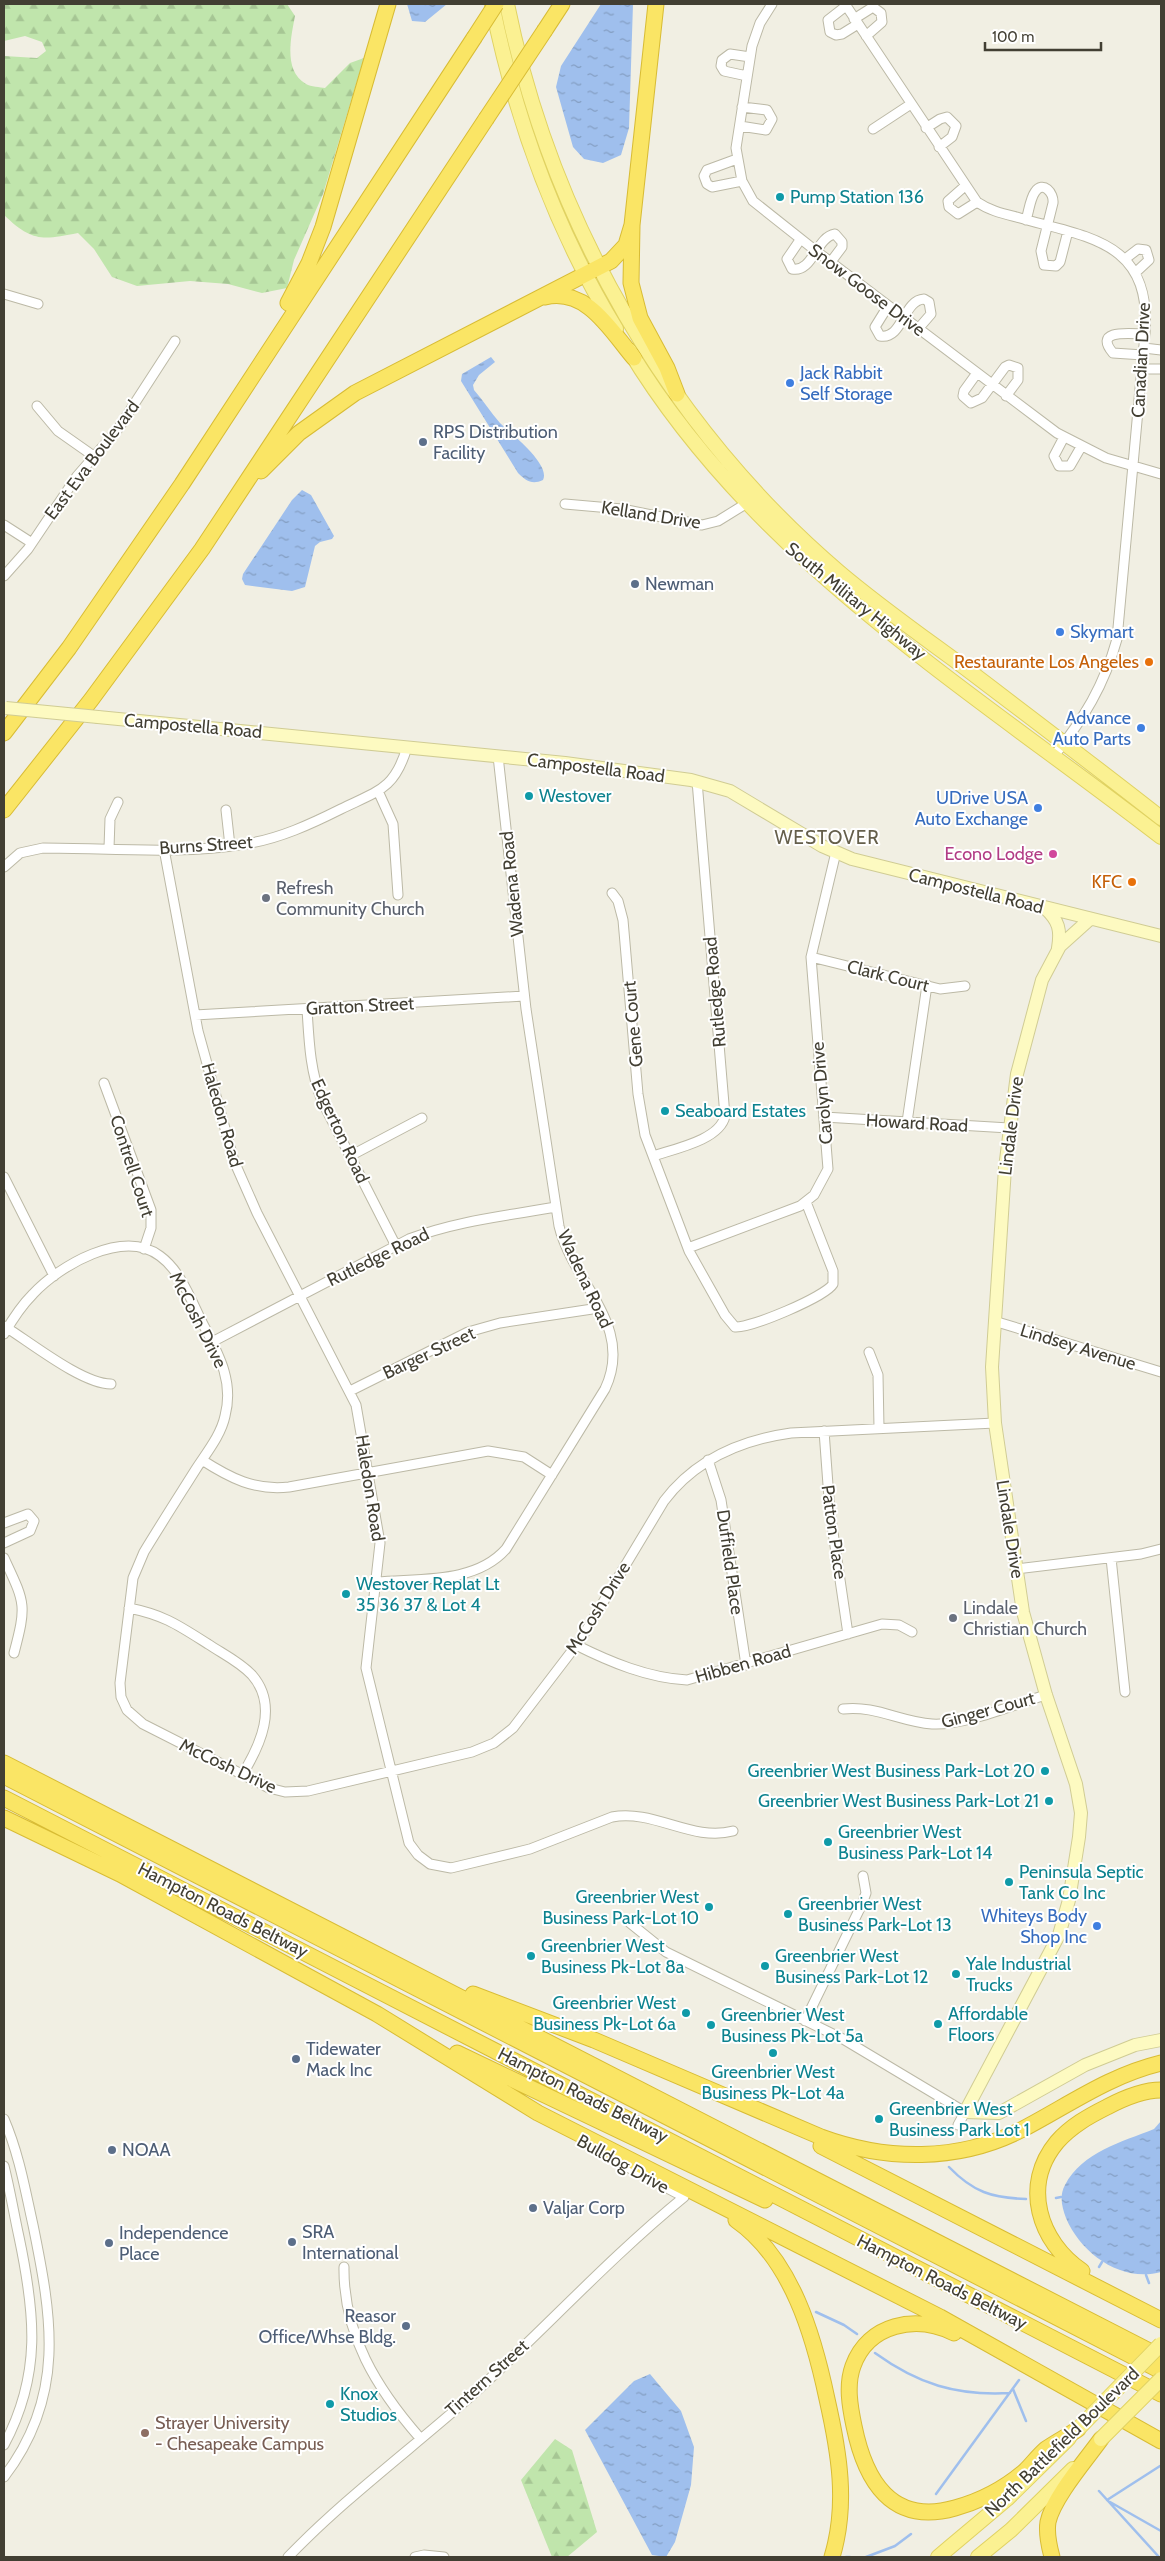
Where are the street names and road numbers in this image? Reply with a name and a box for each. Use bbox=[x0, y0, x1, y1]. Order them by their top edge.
street label: Snow Goose Drive bbox=[804, 239, 930, 341]
street label: Canadian Drive bbox=[1127, 302, 1155, 418]
street label: East Eva Boulevard bbox=[40, 396, 144, 524]
street label: Kelland Drive bbox=[600, 496, 702, 534]
street label: South Military Highway bbox=[781, 537, 931, 665]
street label: Campostella Road bbox=[123, 709, 263, 743]
street label: Campostella Road bbox=[526, 749, 666, 787]
street label: Wadena Road bbox=[496, 830, 528, 938]
street label: Burns Street bbox=[159, 831, 253, 859]
street label: Campostella Road bbox=[906, 864, 1046, 918]
street label: Rutledge Road bbox=[699, 936, 731, 1048]
street label: Clark Court bbox=[845, 955, 931, 997]
street label: Gene Court bbox=[618, 980, 648, 1068]
street label: Gratton Street bbox=[305, 992, 415, 1020]
street label: Carolyn Drive bbox=[807, 1041, 837, 1145]
street label: Haledon Road bbox=[197, 1060, 247, 1170]
street label: Edgerton Road bbox=[306, 1075, 374, 1187]
street label: Lindale Drive bbox=[994, 1075, 1028, 1177]
street label: Howard Road bbox=[865, 1109, 969, 1137]
street label: Contrell Court bbox=[105, 1112, 159, 1220]
street label: Rutledge Road bbox=[323, 1223, 433, 1291]
street label: Wadena Road bbox=[553, 1226, 617, 1332]
street label: McCosh Drive bbox=[164, 1268, 232, 1372]
street label: Lindsey Avenue bbox=[1018, 1319, 1138, 1375]
street label: Barger Street bbox=[379, 1322, 479, 1384]
street label: Haledon Road bbox=[351, 1433, 389, 1543]
street label: Lindale Drive bbox=[991, 1478, 1029, 1580]
street label: Patton Place bbox=[817, 1483, 851, 1581]
street label: Duffield Place bbox=[712, 1508, 748, 1616]
street label: McCosh Drive bbox=[561, 1558, 635, 1658]
street label: Hibben Road bbox=[693, 1640, 793, 1688]
street label: Ginger Court bbox=[939, 1687, 1037, 1733]
street label: McCosh Drive bbox=[176, 1734, 280, 1798]
street label: Hampton Roads Beltway bbox=[134, 1858, 312, 1962]
street label: Hampton Roads Beltway bbox=[494, 2043, 672, 2147]
street label: Bulldog Drive bbox=[573, 2130, 673, 2198]
street label: Hampton Roads Beltway bbox=[853, 2230, 1031, 2334]
street label: Tintern Street bbox=[441, 2335, 533, 2421]
street label: North Battlefield Boulevard bbox=[980, 2363, 1144, 2521]

